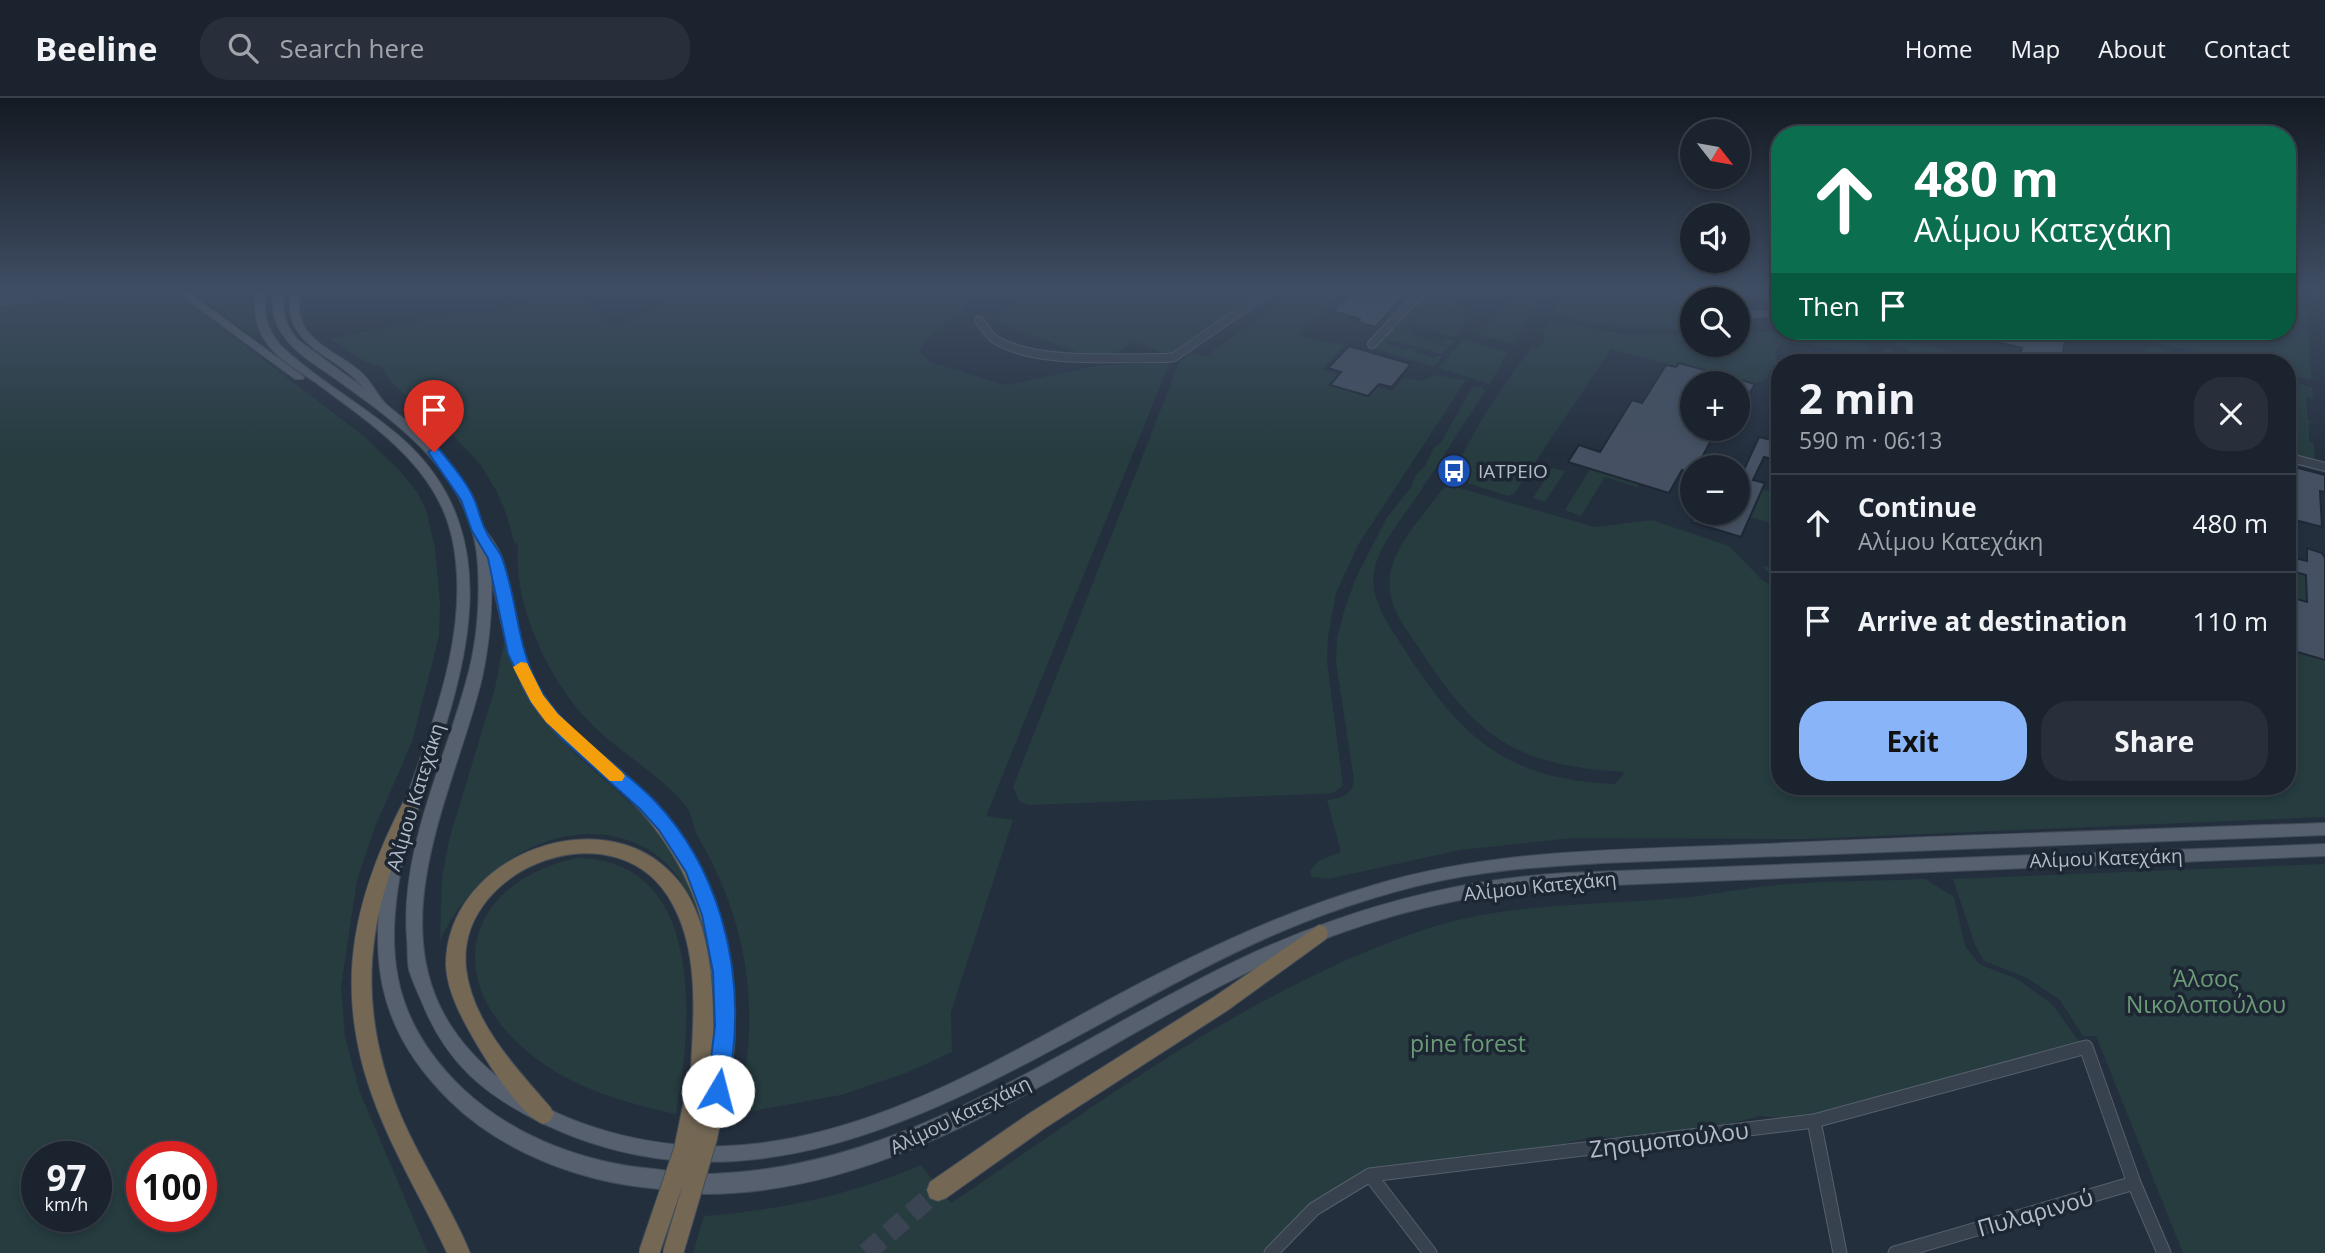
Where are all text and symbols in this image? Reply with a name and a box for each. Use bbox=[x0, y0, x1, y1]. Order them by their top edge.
search box bbox=[200, 17, 690, 80]
text: Beeline bbox=[35, 26, 158, 71]
icon: search bbox=[224, 29, 262, 67]
text: Search here bbox=[280, 30, 424, 66]
text: Home bbox=[1905, 32, 1973, 65]
text: Map bbox=[2011, 32, 2060, 65]
text: About bbox=[2098, 32, 2166, 65]
text: Contact bbox=[2204, 32, 2290, 65]
north arrow bbox=[1680, 119, 1750, 189]
map controls bbox=[1680, 119, 1750, 525]
text: 480 m bbox=[1914, 145, 2059, 211]
icon: ahead bbox=[1799, 154, 1890, 245]
button: sound bbox=[1680, 203, 1750, 273]
text: Αλίμου Κατεχάκη bbox=[1914, 208, 2172, 251]
button: search bbox=[1680, 287, 1750, 357]
icon: arrive bbox=[1874, 287, 1912, 325]
text: Then bbox=[1799, 288, 1860, 324]
text: 2 min bbox=[1799, 369, 1916, 426]
button: + bbox=[1680, 371, 1750, 441]
button: close bbox=[2194, 377, 2268, 451]
pin bbox=[404, 380, 464, 452]
icon: arrive bbox=[415, 391, 453, 429]
text: 590 m · 06:13 bbox=[1799, 424, 1942, 456]
bus stop icon: ΙΑΤΡΕΙΟ bbox=[1435, 452, 1473, 490]
button: − bbox=[1680, 455, 1750, 525]
place label: ΙΑΤΡΕΙΟ bbox=[1478, 458, 1548, 484]
text: Continue bbox=[1858, 489, 1977, 525]
icon: ahead bbox=[1799, 504, 1837, 542]
text: 480 m bbox=[2193, 505, 2268, 541]
text: Αλίμου Κατεχάκη bbox=[1858, 525, 2043, 557]
icon: arrive bbox=[1799, 602, 1837, 640]
text: Arrive at destination bbox=[1858, 603, 2127, 639]
text: 110 m bbox=[2193, 603, 2268, 639]
button: Exit bbox=[1799, 701, 2027, 781]
button: Share bbox=[2041, 701, 2268, 781]
street label: Αλίμου Κατεχάκη bbox=[380, 720, 450, 874]
street label: Αλίμου Κατεχάκη bbox=[2029, 842, 2183, 874]
street label: Αλίμου Κατεχάκη bbox=[1462, 865, 1618, 907]
park label: Άλσος Νικολοπούλου bbox=[2126, 962, 2286, 1020]
park label: pine forest bbox=[1410, 1027, 1526, 1059]
position arrow bbox=[681, 1054, 755, 1128]
street label: Αλίμου Κατεχάκη bbox=[885, 1070, 1035, 1160]
street label: Ζησιμοπούλου bbox=[1588, 1113, 1750, 1165]
speed limit sign: 100 bbox=[126, 1141, 217, 1232]
text: 97 bbox=[46, 1154, 87, 1201]
street label: Πυλαρινού bbox=[1973, 1180, 2097, 1244]
text: km/h bbox=[45, 1192, 88, 1216]

